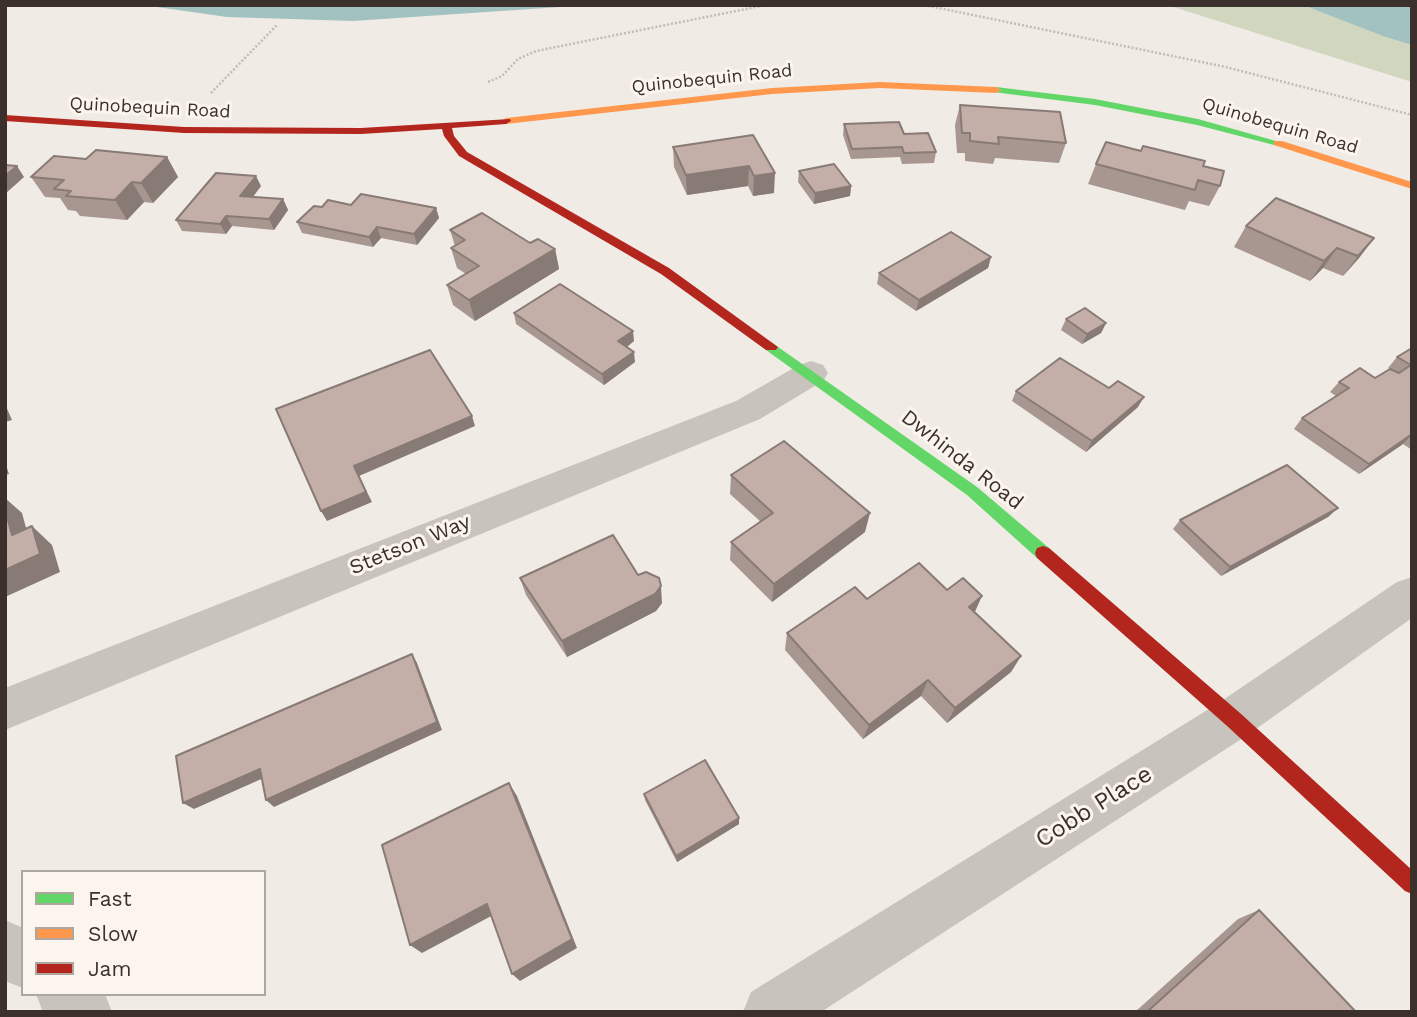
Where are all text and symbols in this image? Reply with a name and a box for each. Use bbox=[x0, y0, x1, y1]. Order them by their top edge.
street label: Quinobequin Road bbox=[631, 60, 793, 98]
street label: Quinobequin Road bbox=[69, 93, 231, 123]
street label: Quinobequin Road bbox=[1199, 93, 1361, 159]
street label: Dwhinda Road bbox=[896, 405, 1028, 515]
street label: Stetson Way bbox=[346, 509, 474, 581]
street label: Cobb Place bbox=[1030, 760, 1158, 854]
legend bbox=[21, 870, 266, 996]
text: Fast bbox=[88, 886, 132, 911]
text: Slow bbox=[88, 921, 138, 946]
text: Jam bbox=[88, 956, 131, 981]

